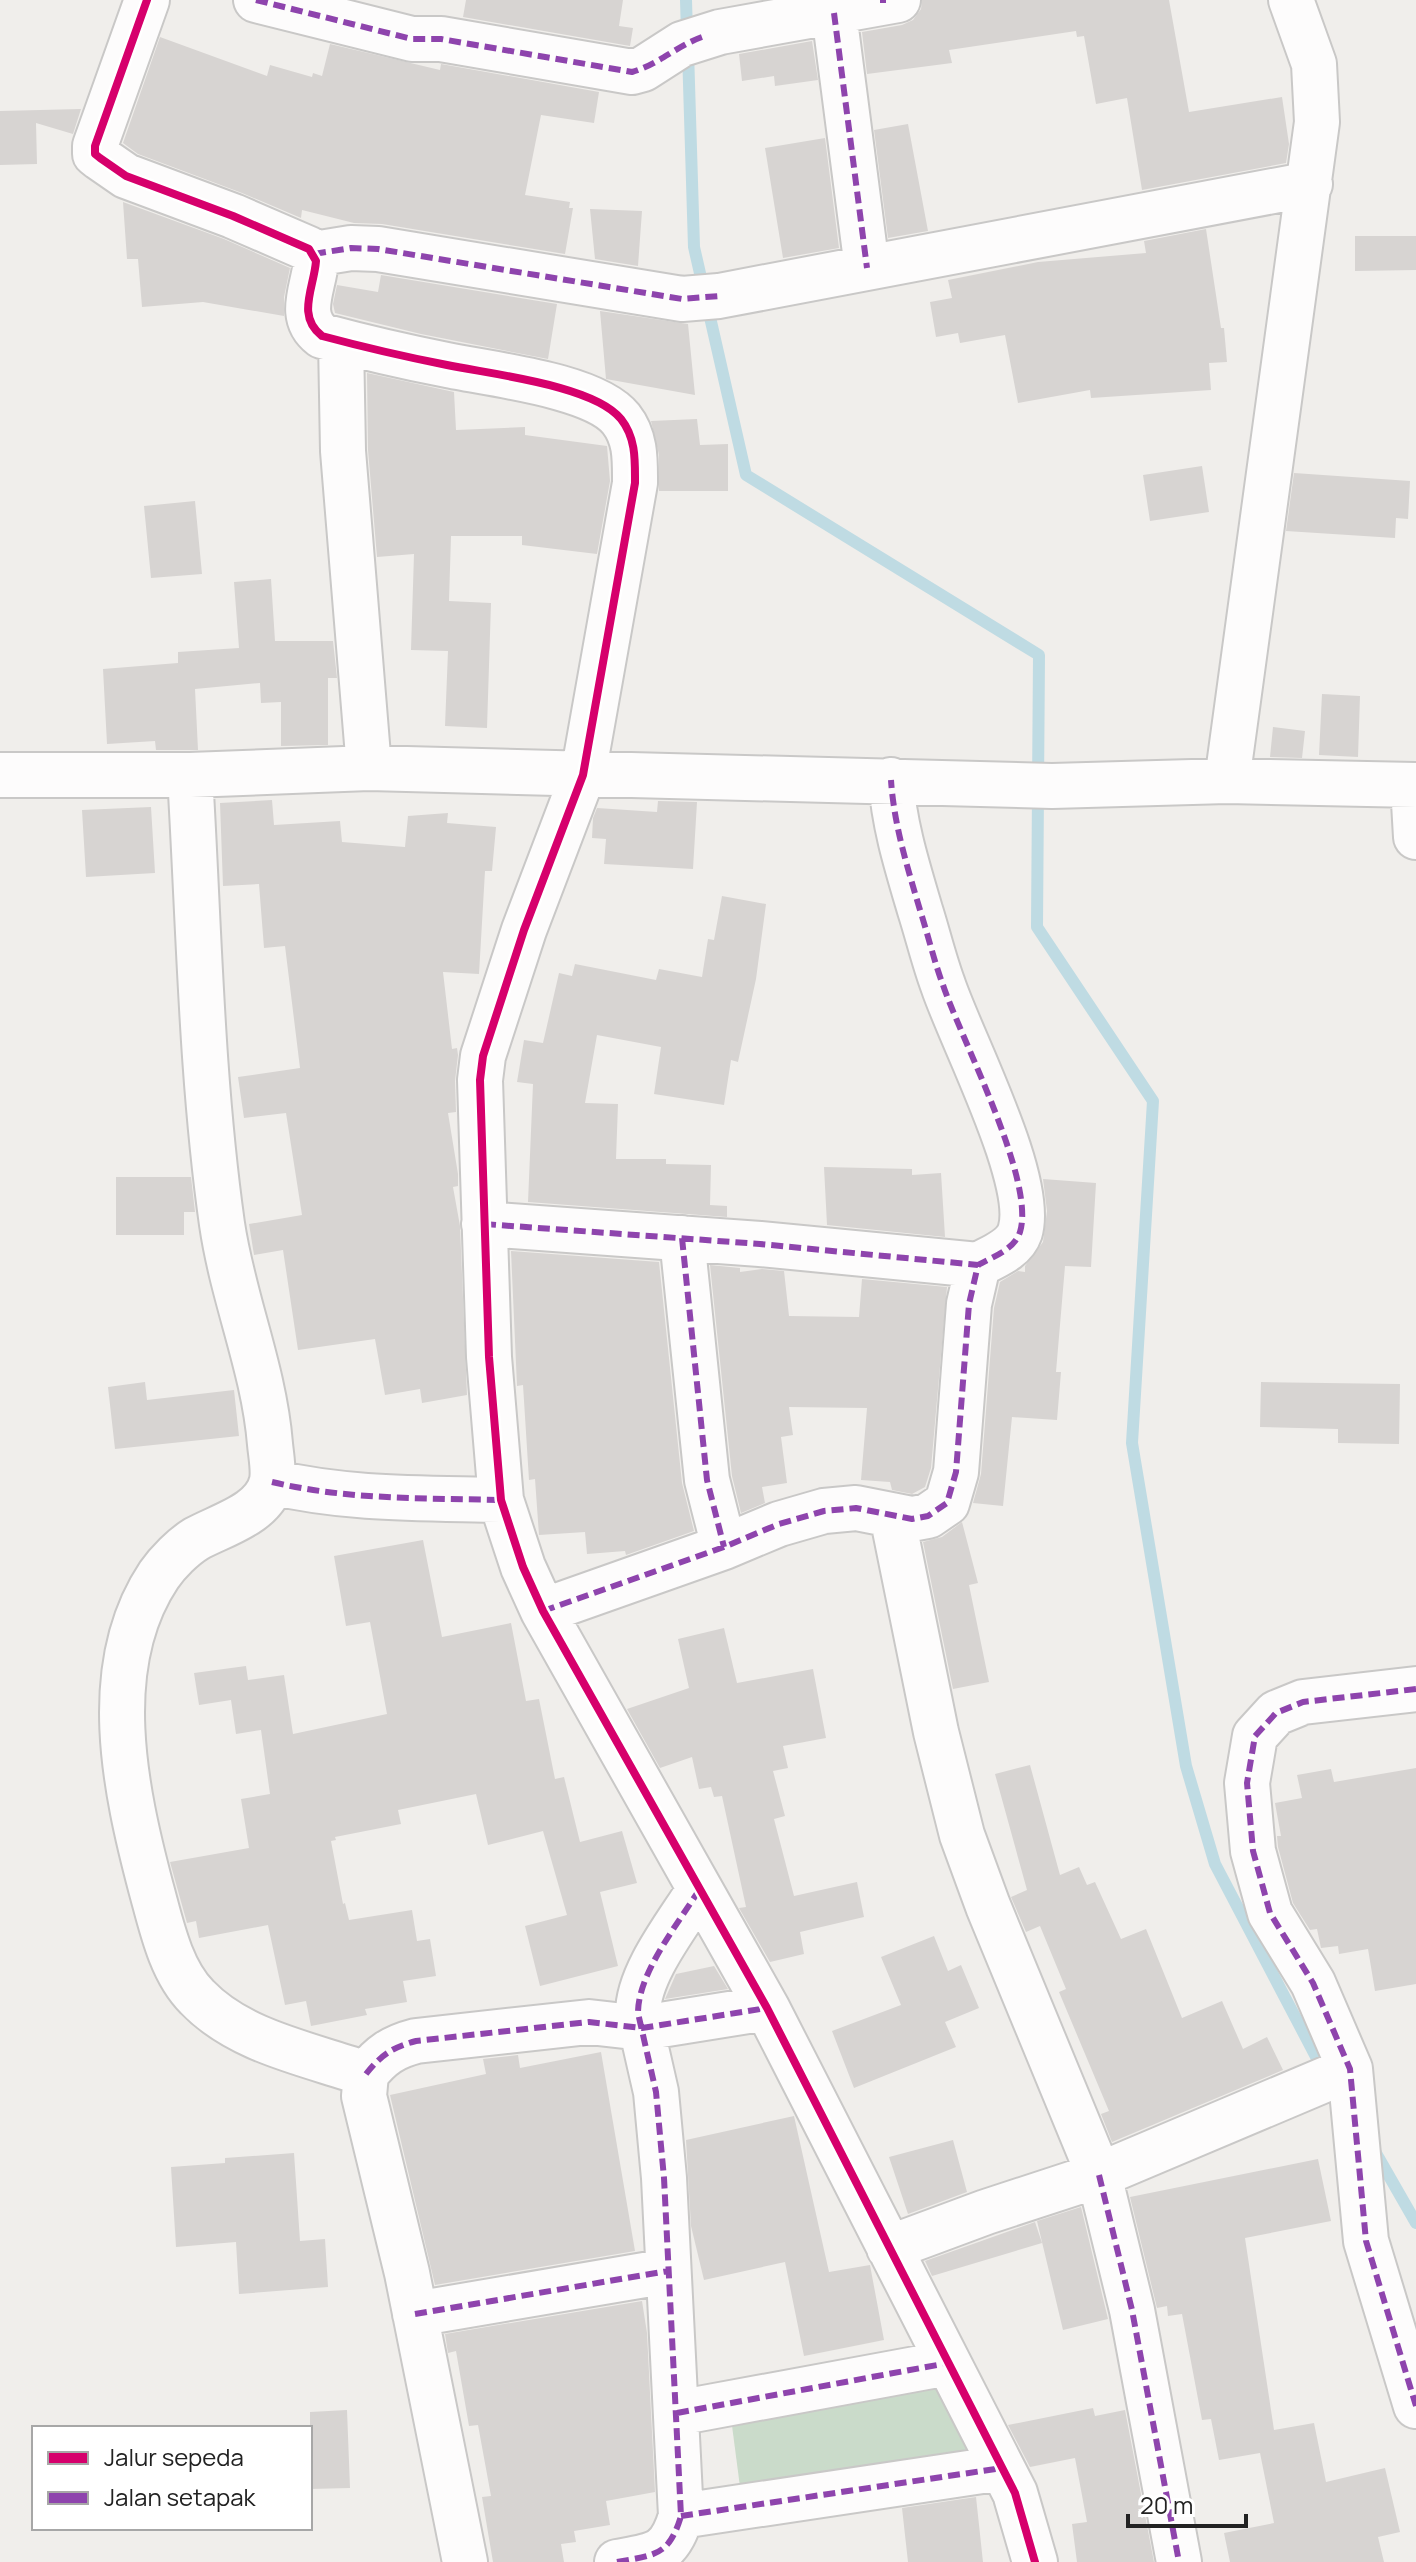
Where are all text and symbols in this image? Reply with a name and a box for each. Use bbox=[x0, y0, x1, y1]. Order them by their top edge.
legend bbox=[32, 2426, 312, 2530]
text: Jalur sepeda bbox=[104, 2440, 244, 2473]
scale bar bbox=[1128, 2478, 1246, 2528]
text: Jalan setapak bbox=[104, 2480, 257, 2513]
text: 20 m bbox=[1140, 2488, 1193, 2521]

